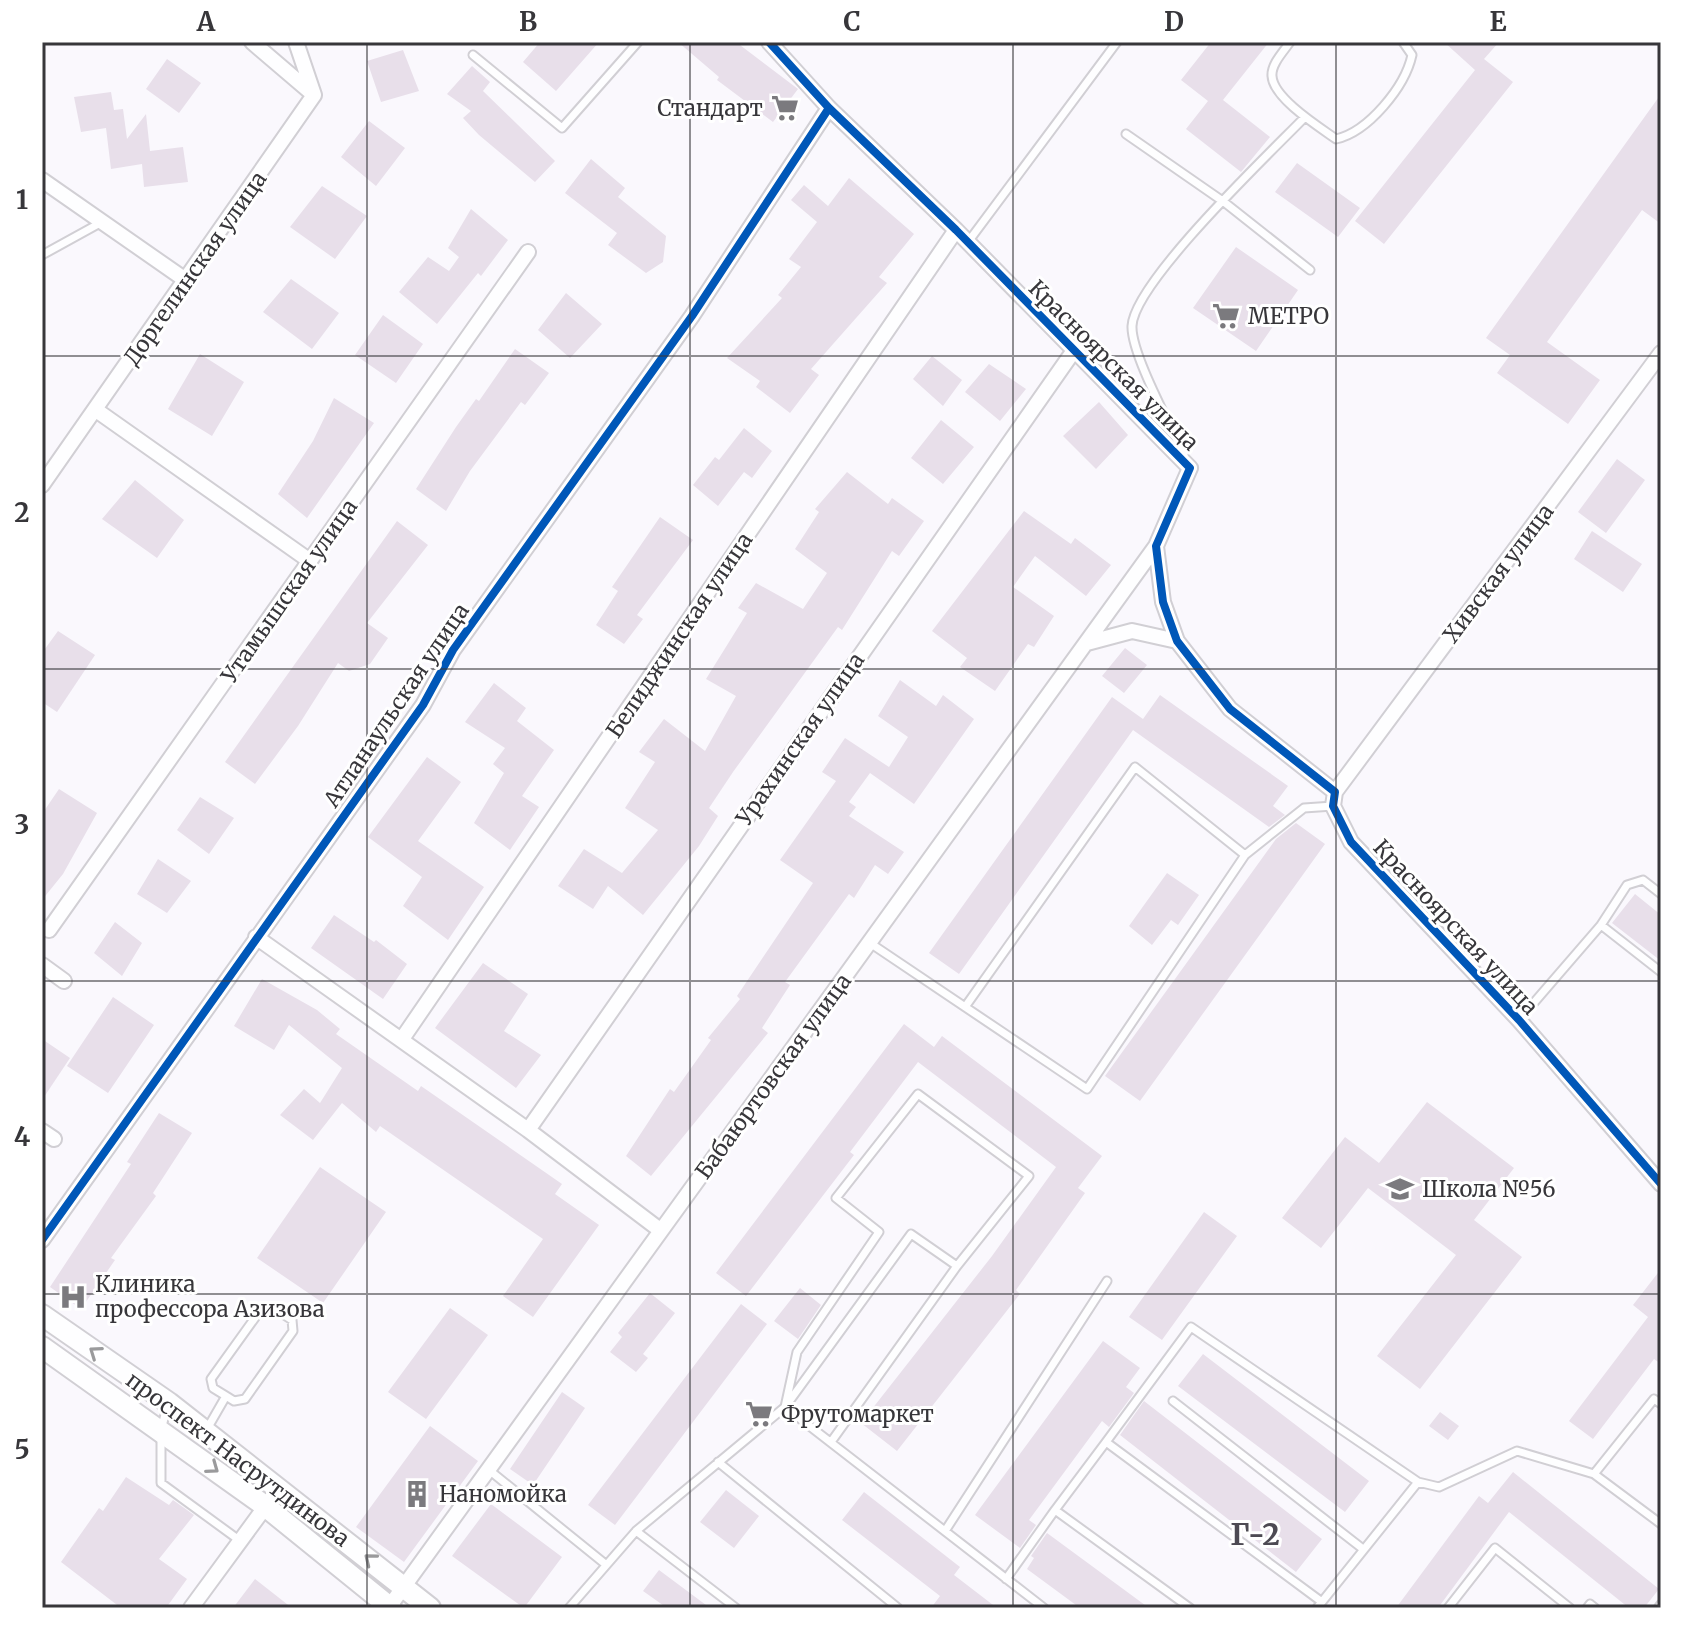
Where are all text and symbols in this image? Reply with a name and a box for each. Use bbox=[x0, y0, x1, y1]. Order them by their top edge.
text: A bbox=[196, 5, 216, 38]
text: B bbox=[519, 5, 537, 38]
text: C bbox=[843, 5, 861, 38]
text: D bbox=[1164, 5, 1184, 38]
text: E bbox=[1490, 5, 1507, 38]
supermarket icon: Стандарт bbox=[770, 93, 800, 123]
place label: Стандарт bbox=[657, 94, 763, 122]
street label: Доргелинская улица bbox=[117, 165, 273, 370]
text: 1 bbox=[16, 183, 28, 216]
street label: Красноярская улица bbox=[1023, 274, 1205, 456]
supermarket icon: МЕТРО bbox=[1211, 301, 1241, 331]
place label: МЕТРО bbox=[1248, 302, 1329, 330]
street label: Утамышская улица bbox=[214, 493, 363, 689]
text: 2 bbox=[14, 496, 30, 529]
street label: Хивская улица bbox=[1437, 498, 1559, 648]
street label: Белиджинская улица bbox=[600, 527, 758, 743]
street label: Атланаульская улица bbox=[317, 598, 475, 813]
street label: Урахинская улица bbox=[729, 647, 870, 832]
text: 3 bbox=[15, 808, 29, 841]
street label: Красноярская улица bbox=[1368, 834, 1545, 1021]
street label: Бабаюртовская улица bbox=[689, 968, 857, 1184]
text: 4 bbox=[14, 1120, 31, 1153]
school or university icon: Школа №56 bbox=[1385, 1174, 1415, 1204]
place label: Школа №56 bbox=[1422, 1175, 1556, 1203]
place label: Клиника профессора Азизова bbox=[95, 1270, 325, 1323]
hospital icon: Клиника профессора Азизова bbox=[58, 1282, 88, 1312]
one-way arrow bbox=[90, 1347, 104, 1362]
street label: проспект Насрутдинова bbox=[121, 1366, 356, 1552]
supermarket icon: Фрутомаркет bbox=[744, 1399, 774, 1429]
place label: Фрутомаркет bbox=[781, 1400, 934, 1428]
text: 5 bbox=[14, 1433, 30, 1466]
one-way arrow bbox=[204, 1458, 218, 1473]
building icon: Наномойка bbox=[402, 1479, 432, 1509]
place label: Наномойка bbox=[439, 1480, 567, 1508]
district label: Г-2 bbox=[1230, 1515, 1282, 1553]
one-way arrow bbox=[365, 1554, 379, 1569]

